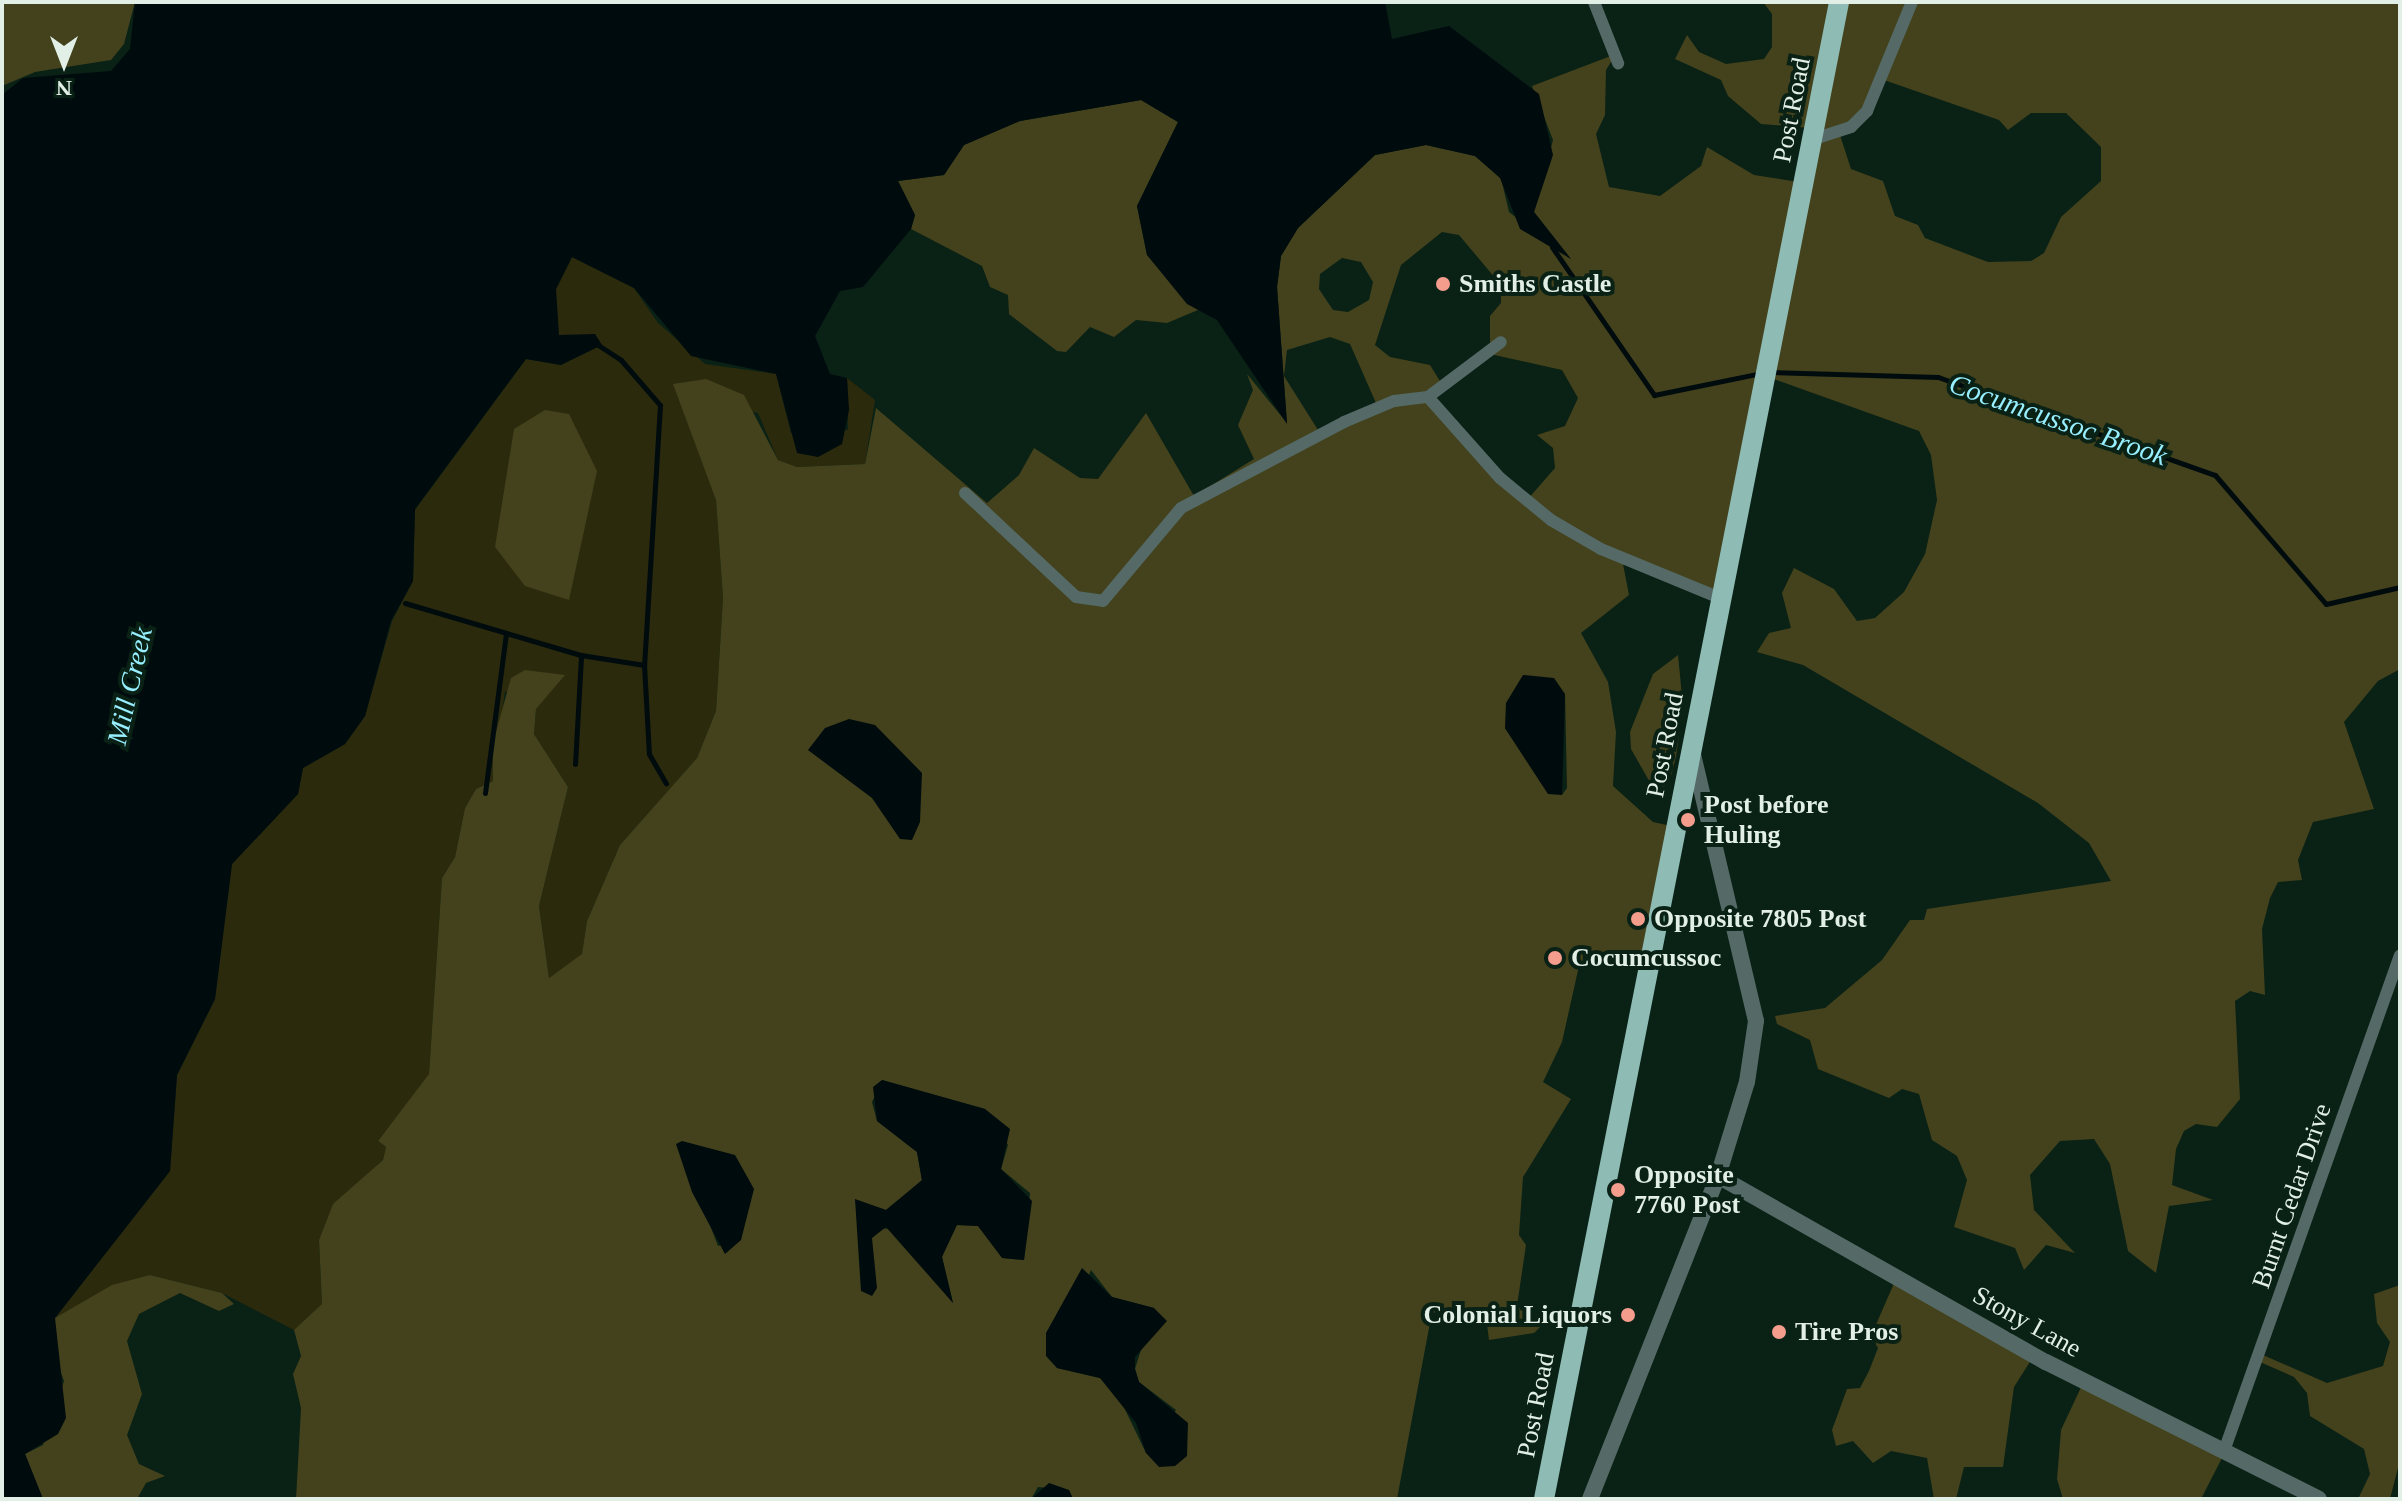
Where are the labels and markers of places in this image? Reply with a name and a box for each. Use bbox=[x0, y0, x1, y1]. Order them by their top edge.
place label: Smiths Castle bbox=[1459, 268, 1611, 300]
marker: Smiths Castle bbox=[1434, 275, 1452, 293]
place label: Post before Huling bbox=[1704, 789, 1828, 850]
marker: Post before Huling bbox=[1679, 811, 1697, 829]
place label: Opposite 7805 Post bbox=[1654, 903, 1866, 935]
marker: Opposite 7805 Post bbox=[1629, 910, 1647, 928]
place label: Cocumcussoc bbox=[1571, 942, 1721, 974]
marker: Cocumcussoc bbox=[1546, 949, 1564, 967]
place label: Opposite 7760 Post bbox=[1634, 1159, 1740, 1220]
marker: Opposite 7760 Post bbox=[1609, 1181, 1627, 1199]
place label: Colonial Liquors bbox=[1423, 1299, 1612, 1331]
marker: Colonial Liquors bbox=[1619, 1306, 1637, 1324]
place label: Tire Pros bbox=[1795, 1316, 1898, 1348]
marker: Tire Pros bbox=[1770, 1323, 1788, 1341]

